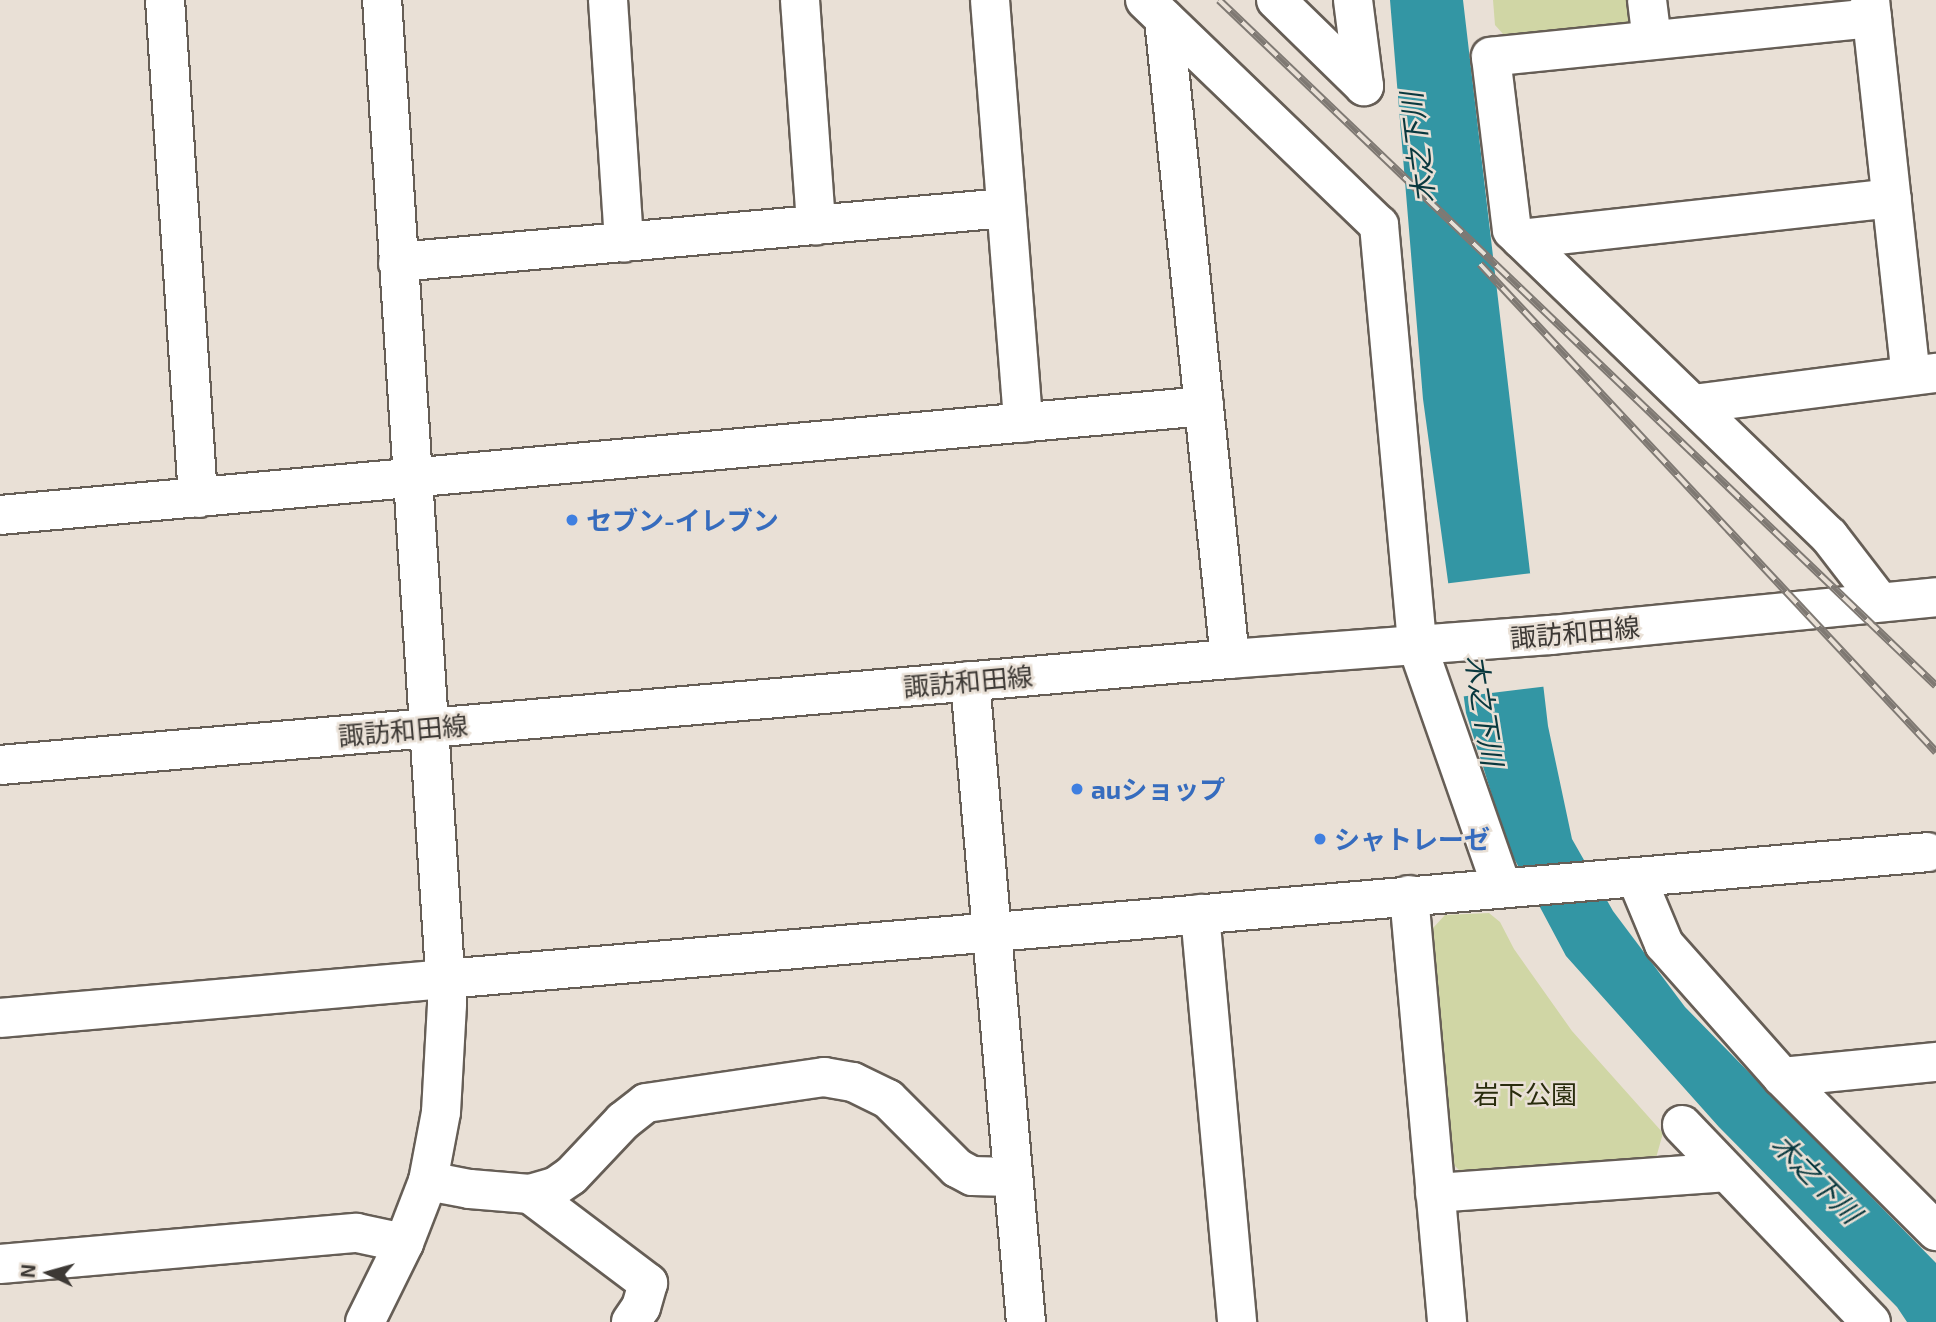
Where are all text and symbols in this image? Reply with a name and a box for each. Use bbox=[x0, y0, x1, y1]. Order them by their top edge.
water label: 木之下川 bbox=[1394, 90, 1440, 206]
place label: セブン-イレブン bbox=[586, 504, 779, 536]
marker: セブン-イレブン bbox=[564, 512, 580, 528]
street label: 諏訪和田線 bbox=[1509, 611, 1641, 653]
water label: 木之下川 bbox=[1460, 652, 1510, 768]
street label: 諏訪和田線 bbox=[902, 660, 1034, 702]
street label: 諏訪和田線 bbox=[337, 709, 469, 751]
place label: auショップ bbox=[1091, 773, 1225, 805]
marker: auショップ bbox=[1069, 781, 1085, 797]
place label: シャトレーゼ bbox=[1334, 823, 1490, 855]
marker: シャトレーゼ bbox=[1312, 831, 1328, 847]
park label: 岩下公園 bbox=[1473, 1078, 1577, 1110]
water label: 木之下川 bbox=[1766, 1127, 1868, 1229]
north arrow bbox=[14, 1238, 84, 1308]
text: N bbox=[16, 1263, 40, 1279]

